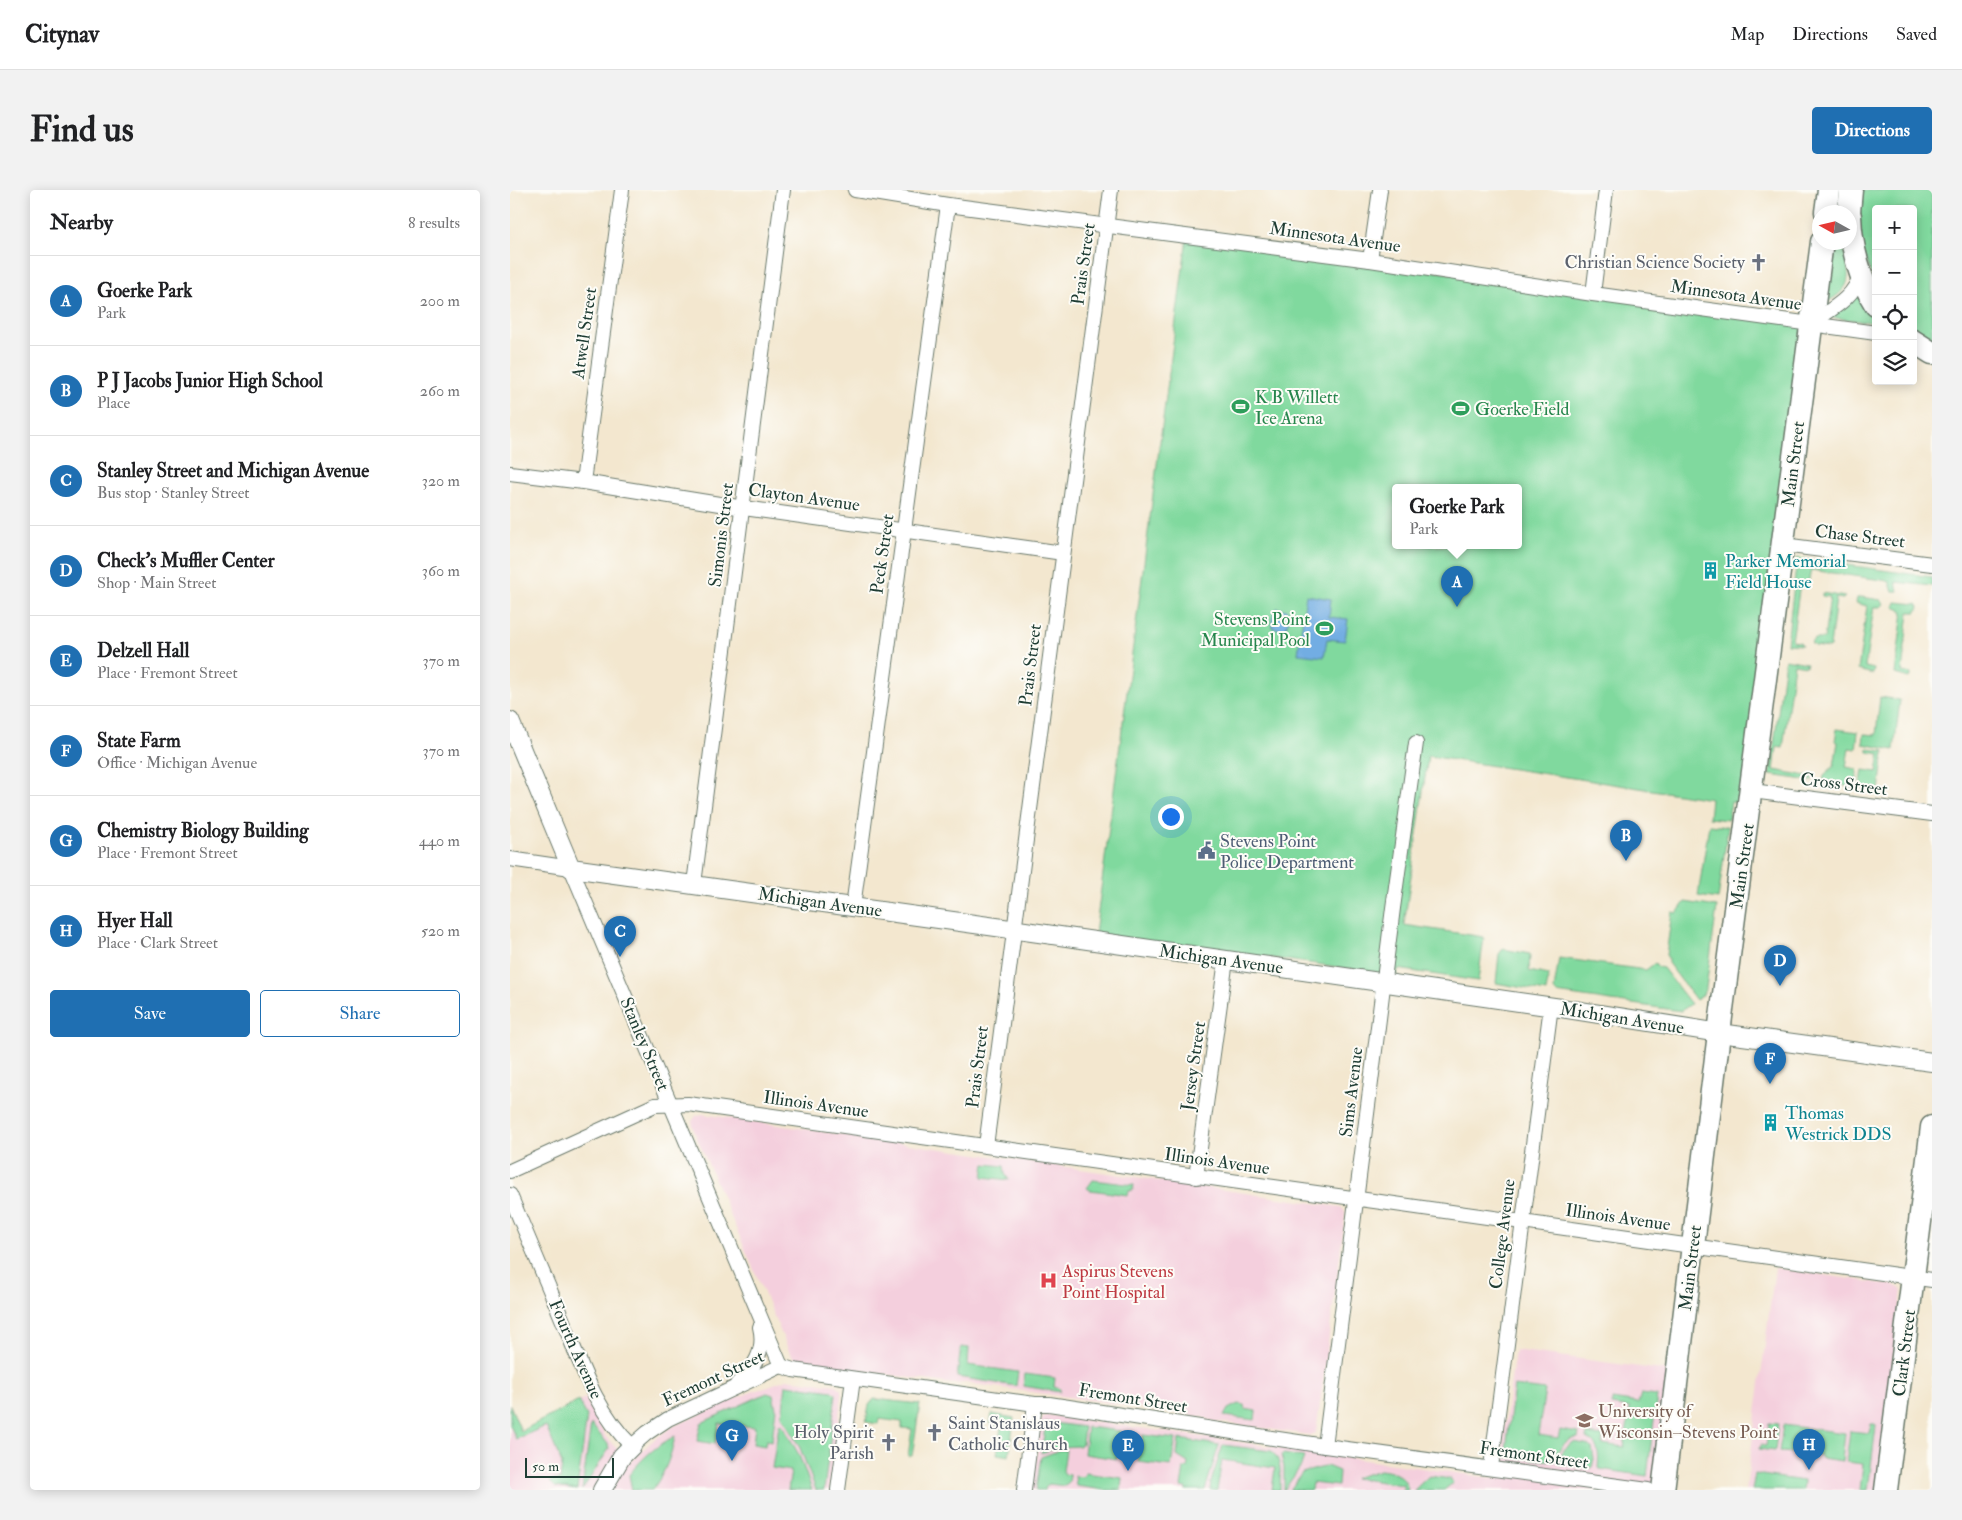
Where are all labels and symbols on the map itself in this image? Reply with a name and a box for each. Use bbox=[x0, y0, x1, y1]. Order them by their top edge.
north arrow bbox=[1812, 205, 1857, 250]
street label: Minnesota Avenue bbox=[1268, 217, 1402, 258]
street label: Prais Street bbox=[1066, 221, 1101, 307]
place label: Christian Science Society bbox=[1564, 251, 1746, 274]
church icon: Christian Science Society bbox=[1749, 252, 1769, 272]
street label: Minnesota Avenue bbox=[1669, 275, 1803, 316]
street label: Atwell Street bbox=[567, 286, 602, 381]
place label: K B Willett Ice Arena bbox=[1255, 386, 1339, 430]
sports icon: K B Willett Ice Arena bbox=[1231, 397, 1251, 417]
place label: Goerke Field bbox=[1475, 398, 1570, 421]
sports icon: Goerke Field bbox=[1451, 399, 1471, 419]
street label: Main Street bbox=[1777, 420, 1810, 508]
street label: Clayton Avenue bbox=[747, 478, 862, 517]
street label: Simonis Street bbox=[704, 482, 739, 588]
street label: Peck Street bbox=[865, 512, 900, 596]
street label: Chase Street bbox=[1813, 520, 1907, 553]
place label: Parker Memorial Field House bbox=[1725, 550, 1847, 594]
building icon: Parker Memorial Field House bbox=[1701, 561, 1721, 581]
pin: A bbox=[1441, 566, 1473, 607]
place label: Stevens Point Municipal Pool bbox=[1201, 608, 1310, 652]
sports icon: Stevens Point Municipal Pool bbox=[1314, 619, 1334, 639]
street label: Prais Street bbox=[1014, 623, 1047, 707]
street label: Cross Street bbox=[1799, 768, 1889, 801]
your location bbox=[1158, 804, 1184, 830]
pin: B bbox=[1610, 820, 1642, 861]
street label: Main Street bbox=[1725, 822, 1760, 910]
place label: Stevens Point Police Department bbox=[1220, 830, 1354, 874]
public building icon: Stevens Point Police Department bbox=[1196, 841, 1216, 861]
street label: Michigan Avenue bbox=[756, 882, 884, 923]
pin: C bbox=[604, 916, 636, 957]
street label: Michigan Avenue bbox=[1157, 939, 1285, 980]
pin: D bbox=[1764, 945, 1796, 986]
street label: Stanley Street bbox=[614, 994, 675, 1095]
street label: Michigan Avenue bbox=[1558, 997, 1686, 1040]
street label: Jersey Street bbox=[1176, 1020, 1211, 1113]
street label: Prais Street bbox=[961, 1025, 994, 1109]
pin: F bbox=[1754, 1043, 1786, 1084]
street label: Sims Avenue bbox=[1335, 1045, 1368, 1139]
street label: Illinois Avenue bbox=[762, 1086, 870, 1123]
place label: Thomas Westrick DDS bbox=[1784, 1102, 1891, 1146]
building icon: Thomas Westrick DDS bbox=[1761, 1113, 1781, 1133]
street label: Illinois Avenue bbox=[1163, 1143, 1271, 1180]
street label: College Avenue bbox=[1484, 1177, 1521, 1290]
street label: Illinois Avenue bbox=[1564, 1199, 1672, 1236]
street label: Main Street bbox=[1674, 1224, 1707, 1312]
place label: Aspirus Stevens Point Hospital bbox=[1061, 1260, 1173, 1304]
hospital icon: Aspirus Stevens Point Hospital bbox=[1038, 1271, 1058, 1291]
street label: Fourth Avenue bbox=[543, 1296, 608, 1403]
street label: Clark Street bbox=[1888, 1308, 1921, 1398]
street label: Fremont Street bbox=[659, 1345, 768, 1412]
street label: Fremont Street bbox=[1077, 1379, 1189, 1418]
place label: University of Wisconsin–Stevens Point bbox=[1597, 1400, 1778, 1444]
school or university icon: University of Wisconsin–Stevens Point bbox=[1574, 1411, 1594, 1431]
place label: Saint Stanislaus Catholic Church bbox=[948, 1412, 1068, 1456]
pin: G bbox=[716, 1420, 748, 1461]
place label: Holy Spirit Parish bbox=[794, 1421, 875, 1465]
church icon: Saint Stanislaus Catholic Church bbox=[924, 1423, 944, 1443]
pin: H bbox=[1793, 1429, 1825, 1470]
pin: E bbox=[1112, 1430, 1144, 1471]
church icon: Holy Spirit Parish bbox=[878, 1432, 898, 1452]
street label: Fremont Street bbox=[1478, 1436, 1590, 1475]
scale bar bbox=[525, 1455, 614, 1478]

